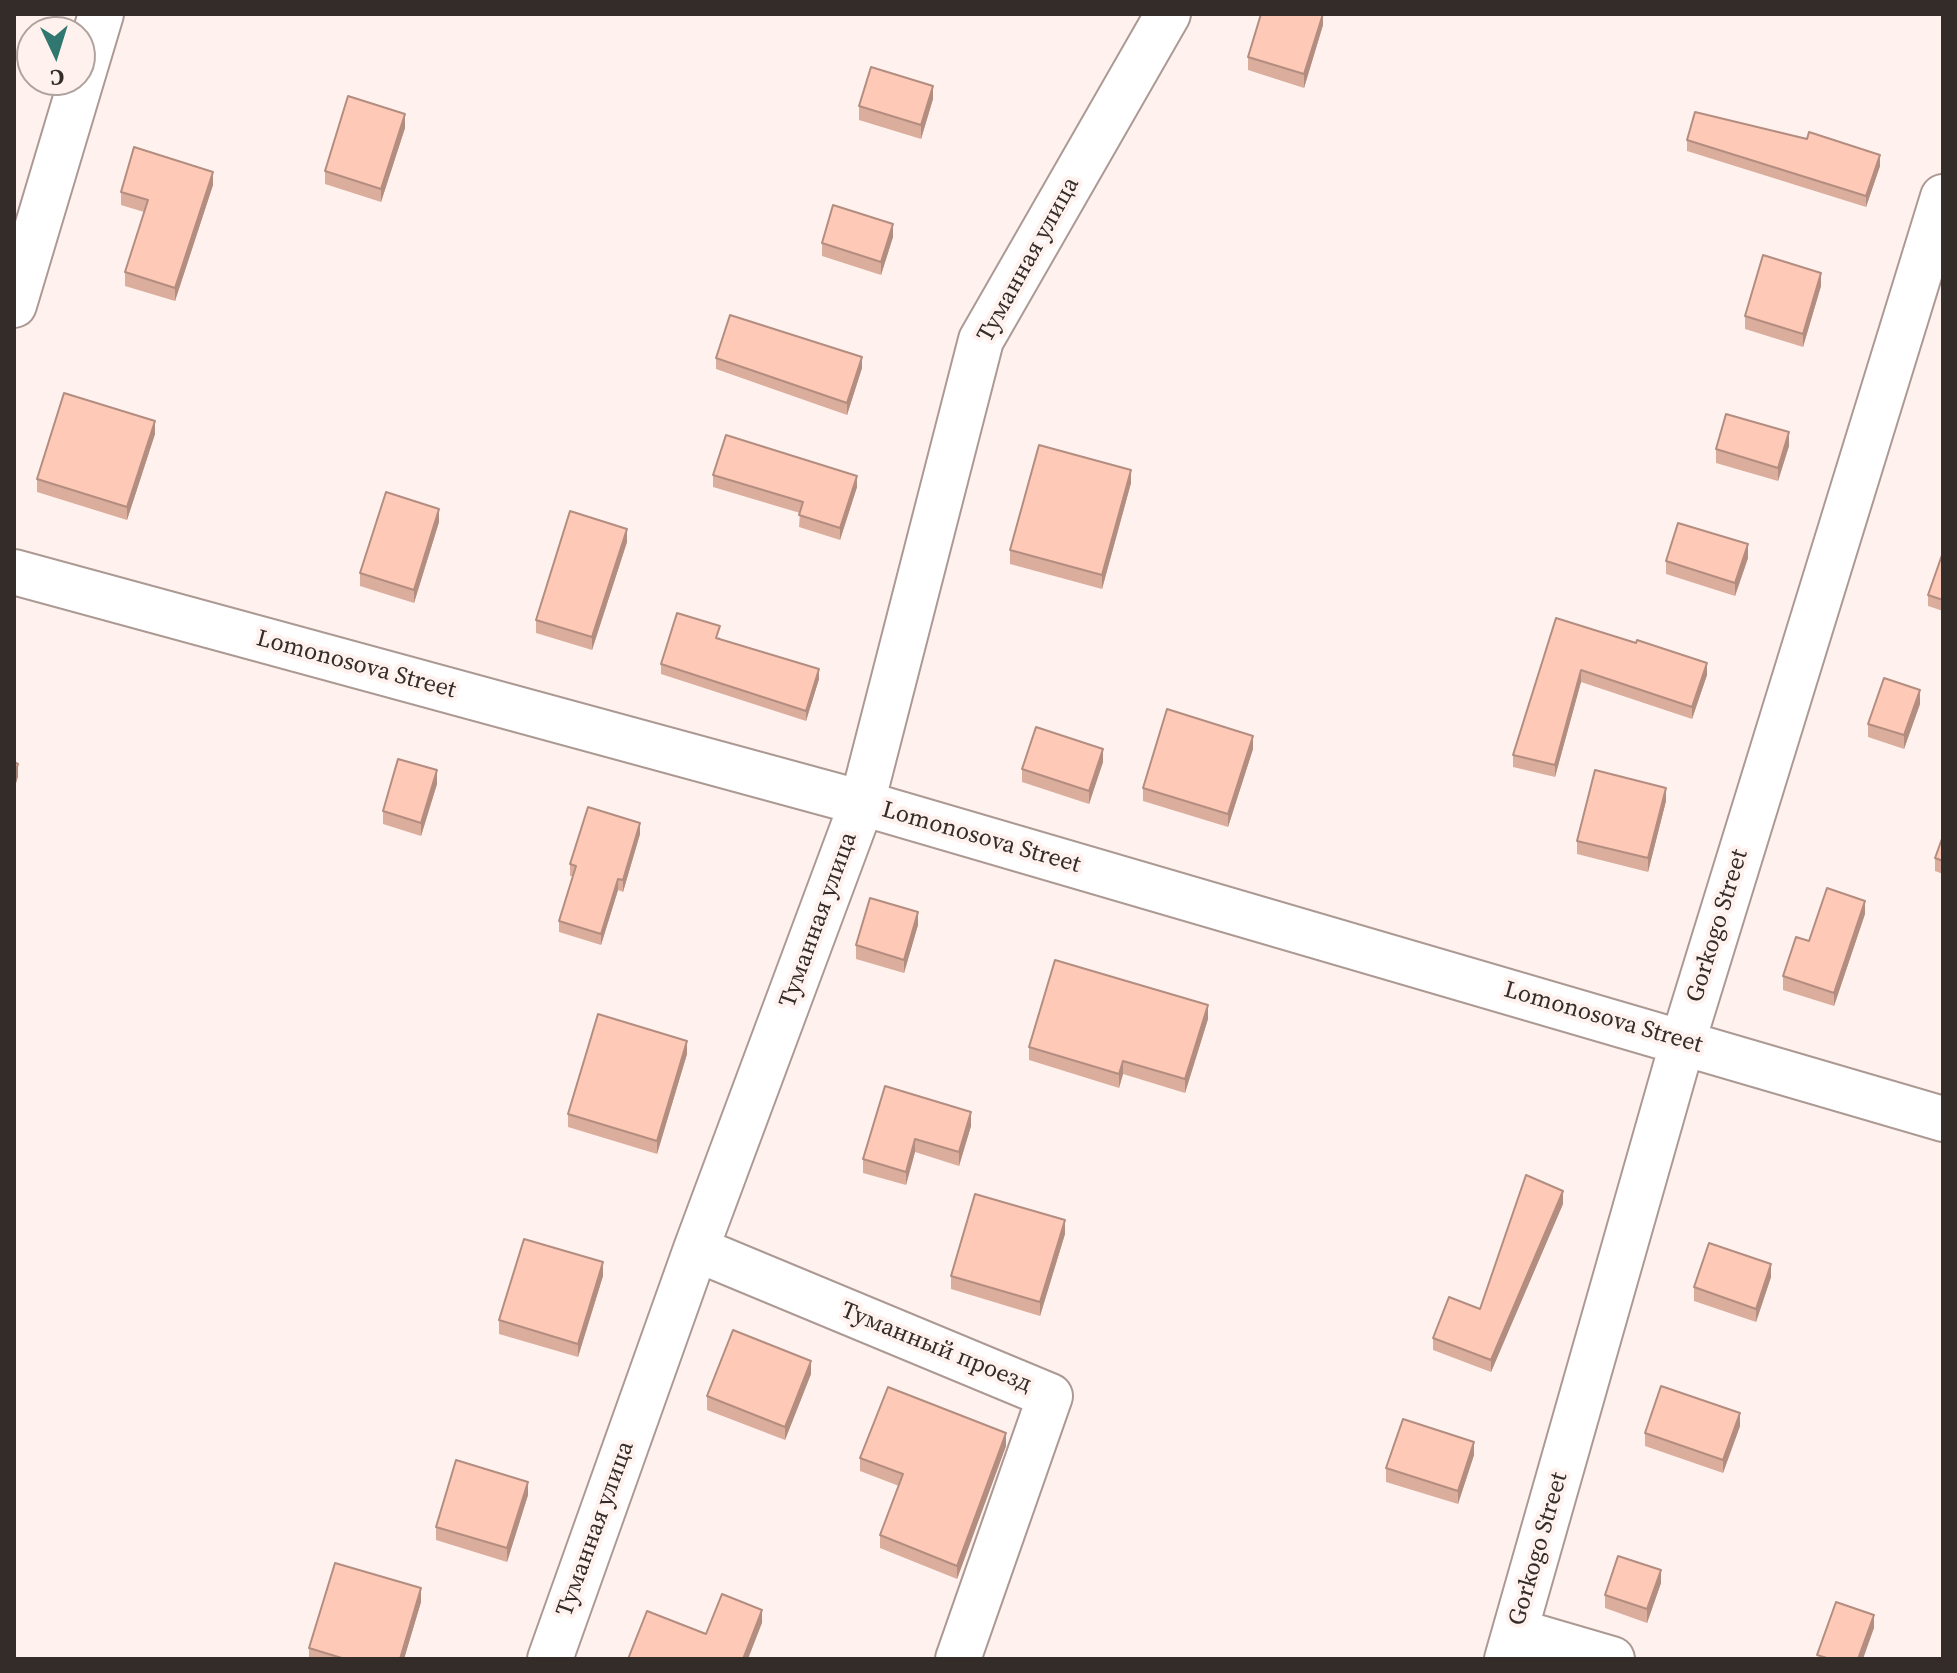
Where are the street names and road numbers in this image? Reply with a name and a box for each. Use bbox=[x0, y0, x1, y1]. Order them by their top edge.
street label: Туманная улица bbox=[972, 172, 1086, 348]
street label: Lomonosova Street bbox=[253, 625, 459, 705]
street label: Lomonosova Street bbox=[878, 796, 1084, 880]
street label: Туманная улица bbox=[774, 829, 864, 1011]
street label: Gorkogo Street bbox=[1681, 846, 1755, 1006]
street label: Lomonosova Street bbox=[1500, 976, 1706, 1060]
street label: Туманный проезд bbox=[836, 1297, 1036, 1399]
street label: Туманная улица bbox=[551, 1438, 641, 1620]
street label: Gorkogo Street bbox=[1503, 1469, 1575, 1629]

